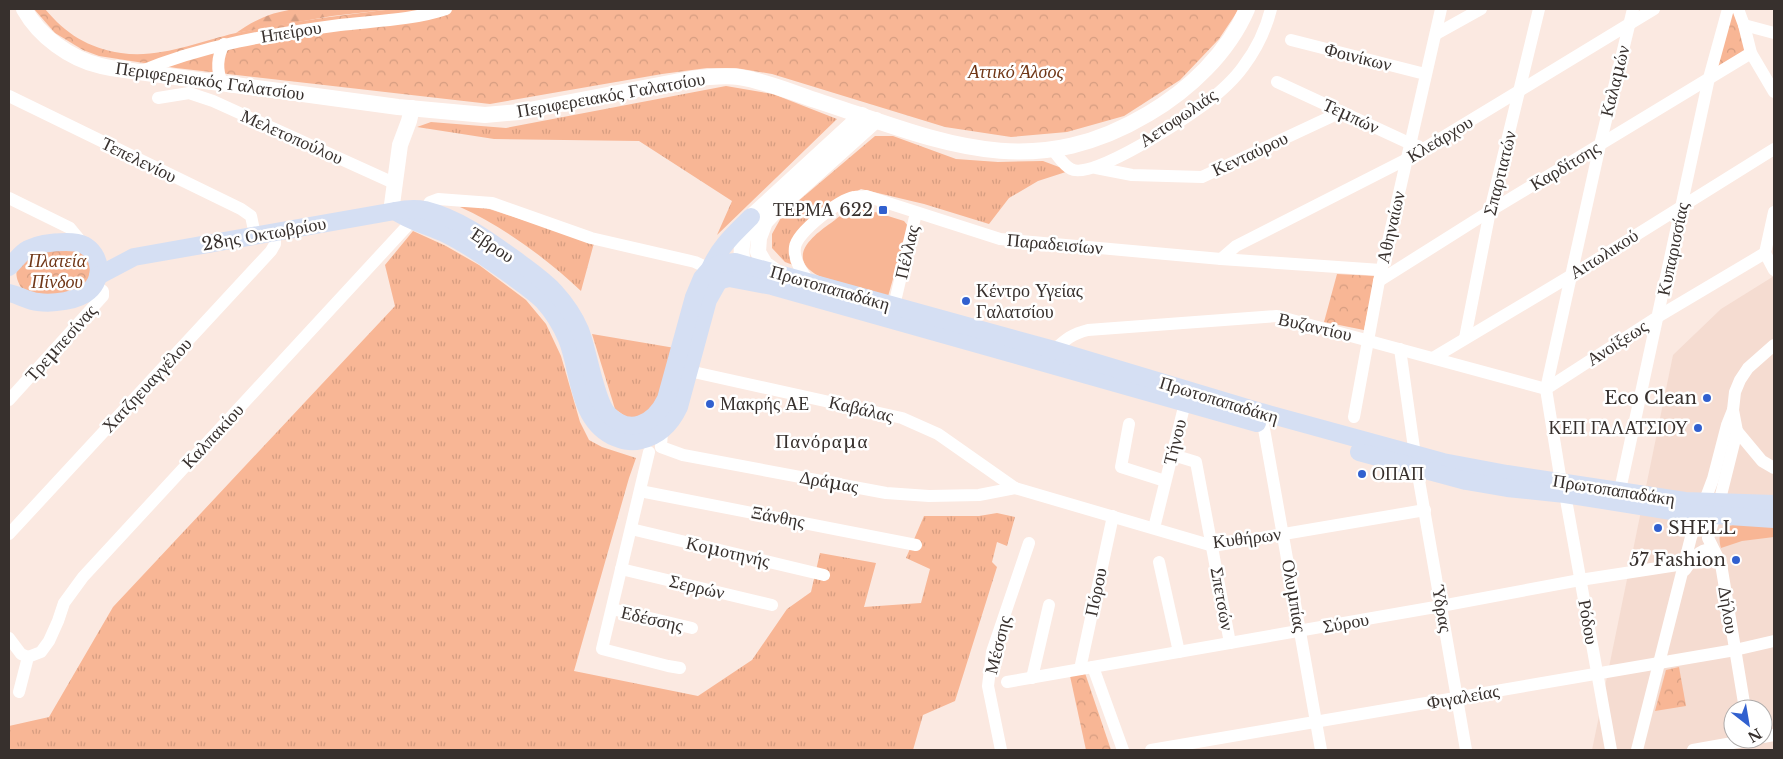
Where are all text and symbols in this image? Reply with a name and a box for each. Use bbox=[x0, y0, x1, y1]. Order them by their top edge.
street label: Ηπείρου bbox=[259, 16, 323, 48]
street label: Φοινίκων bbox=[1322, 38, 1394, 76]
street label: Καλαμών bbox=[1596, 43, 1634, 119]
street label: Περιφερειακός Γαλατσίου bbox=[114, 57, 306, 105]
park label: Αττικό Άλσος bbox=[967, 61, 1064, 83]
street label: Περιφερειακός Γαλατσίου bbox=[515, 68, 707, 122]
street label: Αετοφωλιάς bbox=[1135, 84, 1221, 152]
street label: Τεμπών bbox=[1319, 93, 1383, 139]
street label: Μελετοπούλου bbox=[237, 105, 347, 169]
street label: Κλεάρχου bbox=[1403, 111, 1477, 167]
street label: Κενταύρου bbox=[1209, 127, 1292, 181]
street label: Σπαρτιατών bbox=[1479, 128, 1521, 218]
street label: Τεπελενίου bbox=[98, 132, 180, 188]
street label: Καρδίτσης bbox=[1526, 137, 1604, 195]
street label: Αθηναίων bbox=[1372, 189, 1410, 265]
place label: ΤΕΡΜΑ 622 bbox=[773, 199, 873, 221]
street label: Κυπαρισσίας bbox=[1652, 200, 1694, 298]
marker: ΤΕΡΜΑ 622 bbox=[877, 204, 889, 216]
street label: 28ης Οκτωβρίου bbox=[200, 212, 328, 256]
street label: Έβρου bbox=[465, 222, 518, 268]
street label: Πέλλας bbox=[890, 223, 924, 281]
street label: Αιτωλικού bbox=[1566, 224, 1642, 284]
street label: Παραδεισίων bbox=[1006, 229, 1104, 259]
park label: Πλατεία Πίνδου bbox=[27, 250, 87, 293]
street label: Πρωτοπαπαδάκη bbox=[768, 260, 892, 316]
place label: Κέντρο Υγείας Γαλατσίου bbox=[976, 280, 1083, 323]
marker: Κέντρο Υγείας Γαλατσίου bbox=[960, 295, 972, 307]
street label: Τρεμπεσίνας bbox=[21, 300, 101, 386]
street label: Βυζαντίου bbox=[1276, 308, 1354, 346]
street label: Ανοίξεως bbox=[1582, 315, 1652, 371]
street label: Χατζηευαγγέλου bbox=[97, 333, 197, 437]
street label: Πρωτοπαπαδάκη bbox=[1157, 371, 1281, 429]
place label: Eco Clean bbox=[1604, 387, 1697, 409]
street label: Καβάλας bbox=[827, 391, 895, 427]
marker: Eco Clean bbox=[1701, 392, 1713, 404]
place label: Μακρής ΑΕ bbox=[720, 393, 809, 415]
marker: Μακρής ΑΕ bbox=[704, 398, 716, 410]
street label: Καλπακίου bbox=[177, 399, 249, 473]
street label: Τήνου bbox=[1159, 417, 1191, 467]
place label: ΚΕΠ ΓΑΛΑΤΣΙΟΥ bbox=[1549, 417, 1688, 439]
marker: ΚΕΠ ΓΑΛΑΤΣΙΟΥ bbox=[1692, 422, 1704, 434]
district label: Πανόραμα bbox=[776, 430, 868, 453]
place label: ΟΠΑΠ bbox=[1372, 463, 1424, 485]
street label: Δράμας bbox=[798, 466, 860, 498]
marker: ΟΠΑΠ bbox=[1356, 468, 1368, 480]
street label: Πρωτοπαπαδάκη bbox=[1551, 469, 1677, 511]
street label: Ξάνθης bbox=[749, 501, 807, 533]
place label: SHELL bbox=[1668, 517, 1736, 539]
marker: SHELL bbox=[1652, 522, 1664, 534]
street label: Κυθήρων bbox=[1211, 523, 1283, 553]
street label: Κομοτηνής bbox=[684, 532, 772, 572]
place label: 57 Fashion bbox=[1629, 549, 1726, 571]
marker: 57 Fashion bbox=[1730, 554, 1742, 566]
street label: Ολυμπίας bbox=[1277, 558, 1311, 634]
street label: Πόρου bbox=[1080, 566, 1112, 618]
street label: Σπετσών bbox=[1206, 566, 1238, 632]
street label: Σερρών bbox=[667, 570, 727, 604]
street label: Ύδρας bbox=[1427, 583, 1457, 634]
street label: Δήλου bbox=[1713, 585, 1743, 635]
street label: Ρόδου bbox=[1573, 598, 1603, 646]
street label: Εδέσσης bbox=[619, 601, 685, 637]
street label: Σύρου bbox=[1321, 608, 1371, 638]
street label: Μέσσης bbox=[980, 613, 1016, 677]
street label: Φιγαλείας bbox=[1425, 680, 1501, 714]
north arrow bbox=[1723, 699, 1773, 749]
text: N bbox=[1744, 724, 1765, 746]

